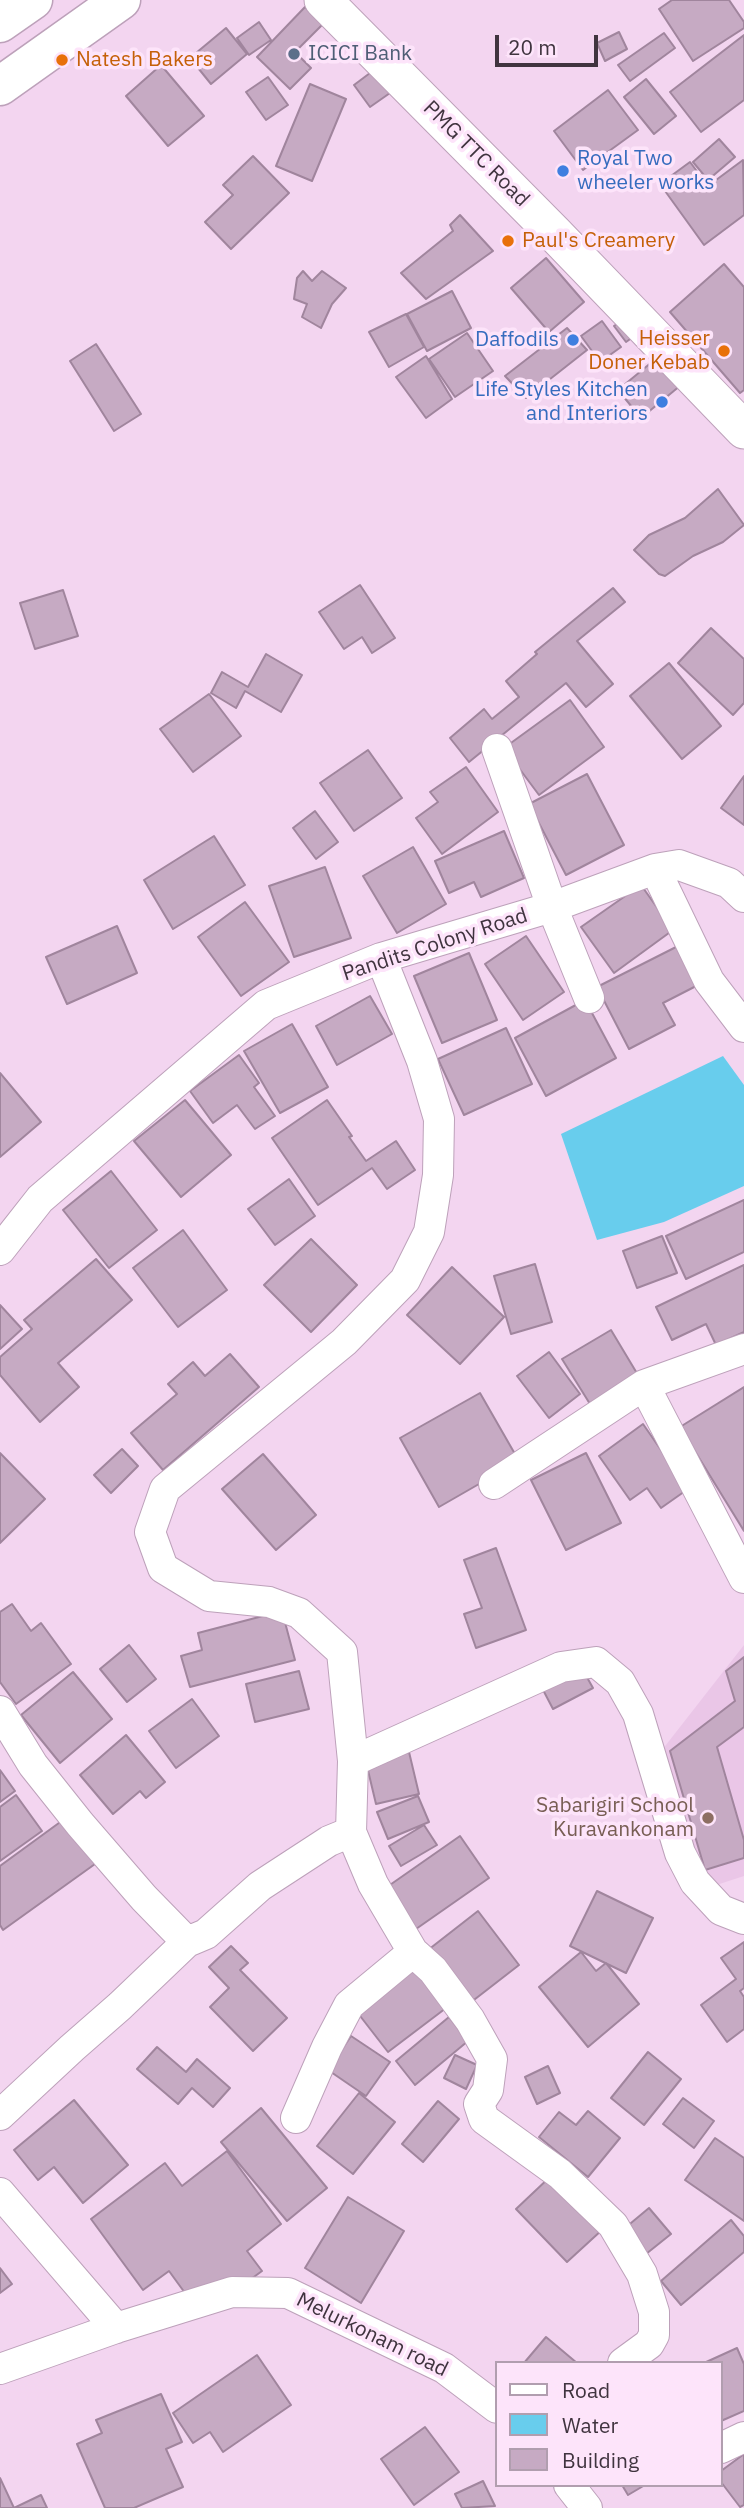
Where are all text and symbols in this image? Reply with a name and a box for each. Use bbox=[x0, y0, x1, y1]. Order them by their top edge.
scale bar bbox=[499, 21, 602, 65]
text: 20 m bbox=[508, 33, 557, 61]
place label: ICICI Bank bbox=[308, 41, 412, 67]
marker: ICICI Bank bbox=[286, 46, 302, 62]
place label: Natesh Bakers bbox=[76, 47, 213, 73]
marker: Natesh Bakers bbox=[54, 52, 70, 68]
street label: PMG TTC Road bbox=[418, 96, 534, 212]
place label: Royal Two wheeler works bbox=[577, 146, 715, 196]
marker: Royal Two wheeler works bbox=[555, 163, 571, 179]
place label: Paul's Creamery bbox=[522, 228, 675, 254]
marker: Paul's Creamery bbox=[500, 233, 516, 249]
place label: Heisser Doner Kebab bbox=[588, 326, 710, 376]
place label: Daffodils bbox=[475, 327, 559, 353]
marker: Daffodils bbox=[565, 332, 581, 348]
marker: Heisser Doner Kebab bbox=[716, 343, 732, 359]
place label: Life Styles Kitchen and Interiors bbox=[475, 377, 648, 427]
marker: Life Styles Kitchen and Interiors bbox=[654, 394, 670, 410]
street label: Pandits Colony Road bbox=[339, 903, 531, 987]
place label: Sabarigiri School Kuravankonam bbox=[536, 1793, 694, 1843]
marker: Sabarigiri School Kuravankonam bbox=[700, 1810, 716, 1826]
street label: Melurkonam road bbox=[292, 2287, 452, 2383]
legend bbox=[496, 2361, 723, 2487]
text: Road bbox=[562, 2376, 610, 2404]
text: Water bbox=[562, 2411, 618, 2439]
text: Building bbox=[562, 2446, 639, 2474]

